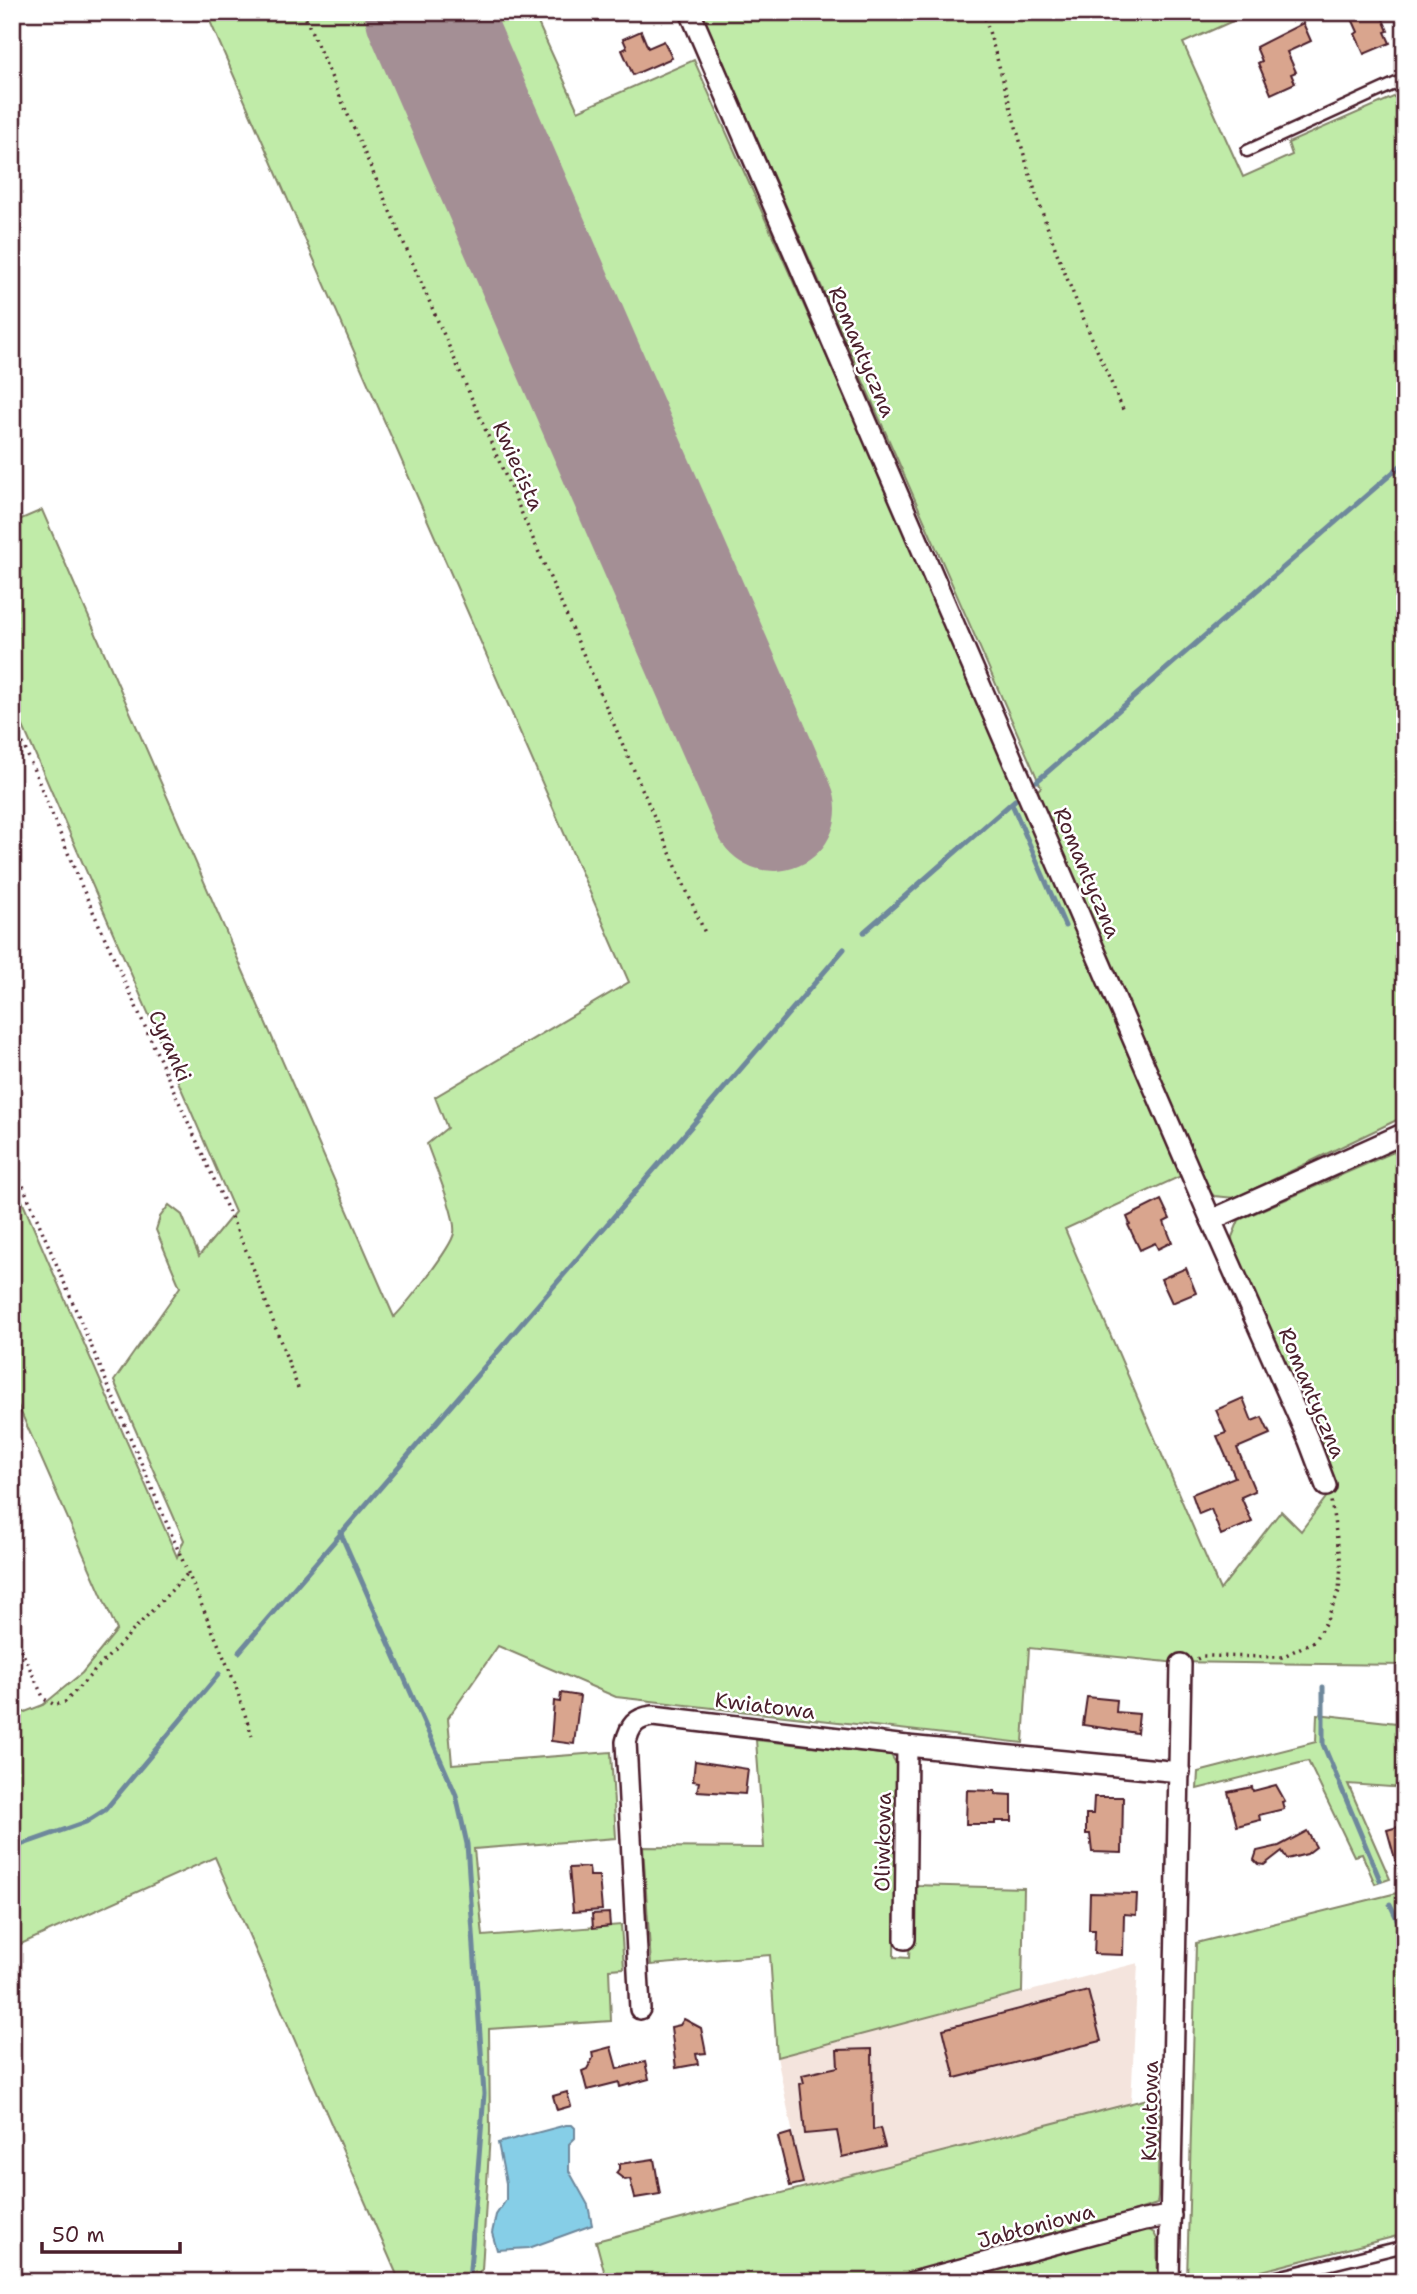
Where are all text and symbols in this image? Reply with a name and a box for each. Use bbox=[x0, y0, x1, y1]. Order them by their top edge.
street label: Romantyczna bbox=[822, 282, 902, 422]
street label: Kwiecista bbox=[486, 417, 550, 515]
street label: Romantyczna bbox=[1047, 803, 1127, 943]
street label: Cyranki bbox=[142, 1006, 198, 1086]
street label: Romantyczna bbox=[1272, 1323, 1352, 1463]
street label: Kwiatowa bbox=[713, 1686, 817, 1726]
street label: Oliwkowa bbox=[868, 1792, 898, 1892]
street label: Kwiatowa bbox=[1135, 2060, 1165, 2162]
street label: Jabłoniowa bbox=[975, 2197, 1097, 2255]
scale bar bbox=[42, 2210, 180, 2254]
text: 50 m bbox=[52, 2221, 105, 2249]

